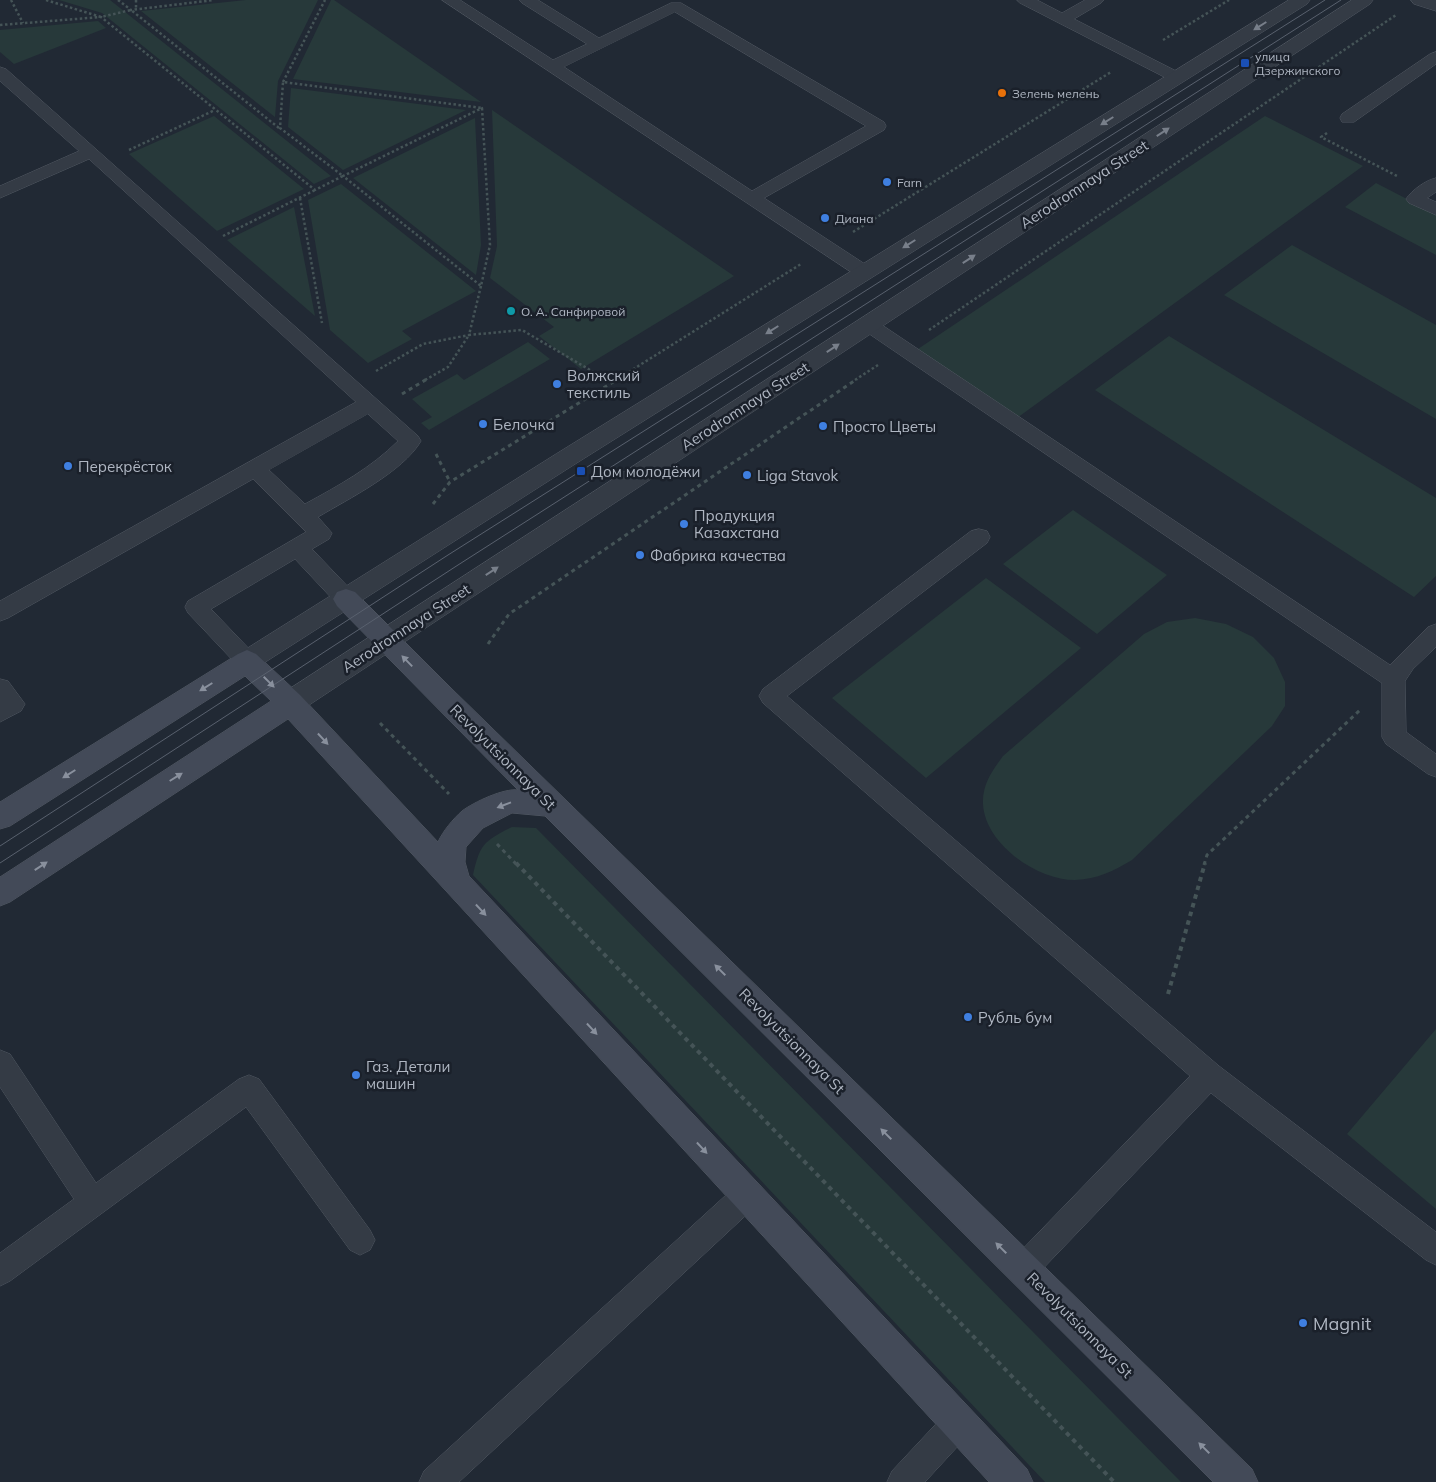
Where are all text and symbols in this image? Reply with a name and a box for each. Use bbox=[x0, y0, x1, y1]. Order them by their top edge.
one-way arrow bbox=[1253, 21, 1266, 31]
place label: улица Дзержинского bbox=[1255, 49, 1341, 78]
marker: улица Дзержинского bbox=[1239, 57, 1251, 69]
place label: Зелень мелень bbox=[1012, 86, 1100, 101]
marker: Зелень мелень bbox=[996, 87, 1008, 99]
one-way arrow bbox=[1100, 117, 1114, 126]
one-way arrow bbox=[1156, 127, 1170, 136]
street label: Aerodromnaya Street bbox=[1016, 135, 1152, 233]
place label: Farn bbox=[897, 175, 922, 190]
marker: Farn bbox=[881, 176, 893, 188]
place label: Диана bbox=[835, 211, 874, 226]
marker: Диана bbox=[819, 212, 831, 224]
one-way arrow bbox=[903, 239, 916, 249]
one-way arrow bbox=[962, 254, 975, 264]
place label: О. А. Санфировой bbox=[521, 304, 625, 319]
marker: О. А. Санфировой bbox=[505, 305, 517, 317]
one-way arrow bbox=[765, 325, 778, 335]
one-way arrow bbox=[826, 343, 839, 353]
street label: Aerodromnaya Street bbox=[677, 357, 813, 455]
place label: Волжский текстиль bbox=[567, 366, 640, 402]
marker: Волжский текстиль bbox=[551, 378, 563, 390]
place label: Белочка bbox=[493, 415, 555, 434]
place label: Просто Цветы bbox=[833, 417, 936, 436]
marker: Белочка bbox=[477, 418, 489, 430]
marker: Просто Цветы bbox=[817, 420, 829, 432]
place label: Перекрёсток bbox=[78, 457, 173, 476]
marker: Перекрёсток bbox=[62, 460, 74, 472]
place label: Дом молодёжи bbox=[591, 462, 700, 481]
marker: Дом молодёжи bbox=[575, 465, 587, 477]
place label: Liga Stavok bbox=[757, 466, 839, 485]
marker: Liga Stavok bbox=[741, 469, 753, 481]
place label: Продукция Казахстана bbox=[694, 506, 779, 542]
marker: Продукция Казахстана bbox=[678, 518, 690, 530]
place label: Фабрика качества bbox=[650, 546, 786, 565]
marker: Фабрика качества bbox=[634, 549, 646, 561]
one-way arrow bbox=[485, 566, 498, 576]
street label: Aerodromnaya Street bbox=[338, 579, 474, 677]
one-way arrow bbox=[401, 655, 413, 667]
one-way arrow bbox=[262, 676, 274, 688]
one-way arrow bbox=[200, 683, 213, 692]
street label: Revolyutsionnaya St bbox=[446, 700, 560, 814]
one-way arrow bbox=[317, 733, 329, 745]
one-way arrow bbox=[62, 769, 75, 778]
one-way arrow bbox=[170, 772, 183, 781]
one-way arrow bbox=[496, 801, 511, 809]
one-way arrow bbox=[34, 861, 47, 871]
one-way arrow bbox=[475, 903, 487, 915]
one-way arrow bbox=[714, 964, 726, 976]
street label: Revolyutsionnaya St bbox=[735, 984, 849, 1098]
place label: Рубль бум bbox=[978, 1008, 1052, 1027]
marker: Рубль бум bbox=[962, 1011, 974, 1023]
one-way arrow bbox=[586, 1022, 597, 1035]
place label: Газ. Детали машин bbox=[366, 1057, 450, 1093]
marker: Газ. Детали машин bbox=[350, 1069, 362, 1081]
one-way arrow bbox=[880, 1128, 892, 1140]
one-way arrow bbox=[696, 1141, 708, 1153]
one-way arrow bbox=[995, 1242, 1007, 1254]
street label: Revolyutsionnaya St bbox=[1023, 1268, 1137, 1382]
place label: Magnit bbox=[1313, 1312, 1371, 1335]
marker: Magnit bbox=[1297, 1317, 1309, 1329]
one-way arrow bbox=[1198, 1442, 1210, 1454]

